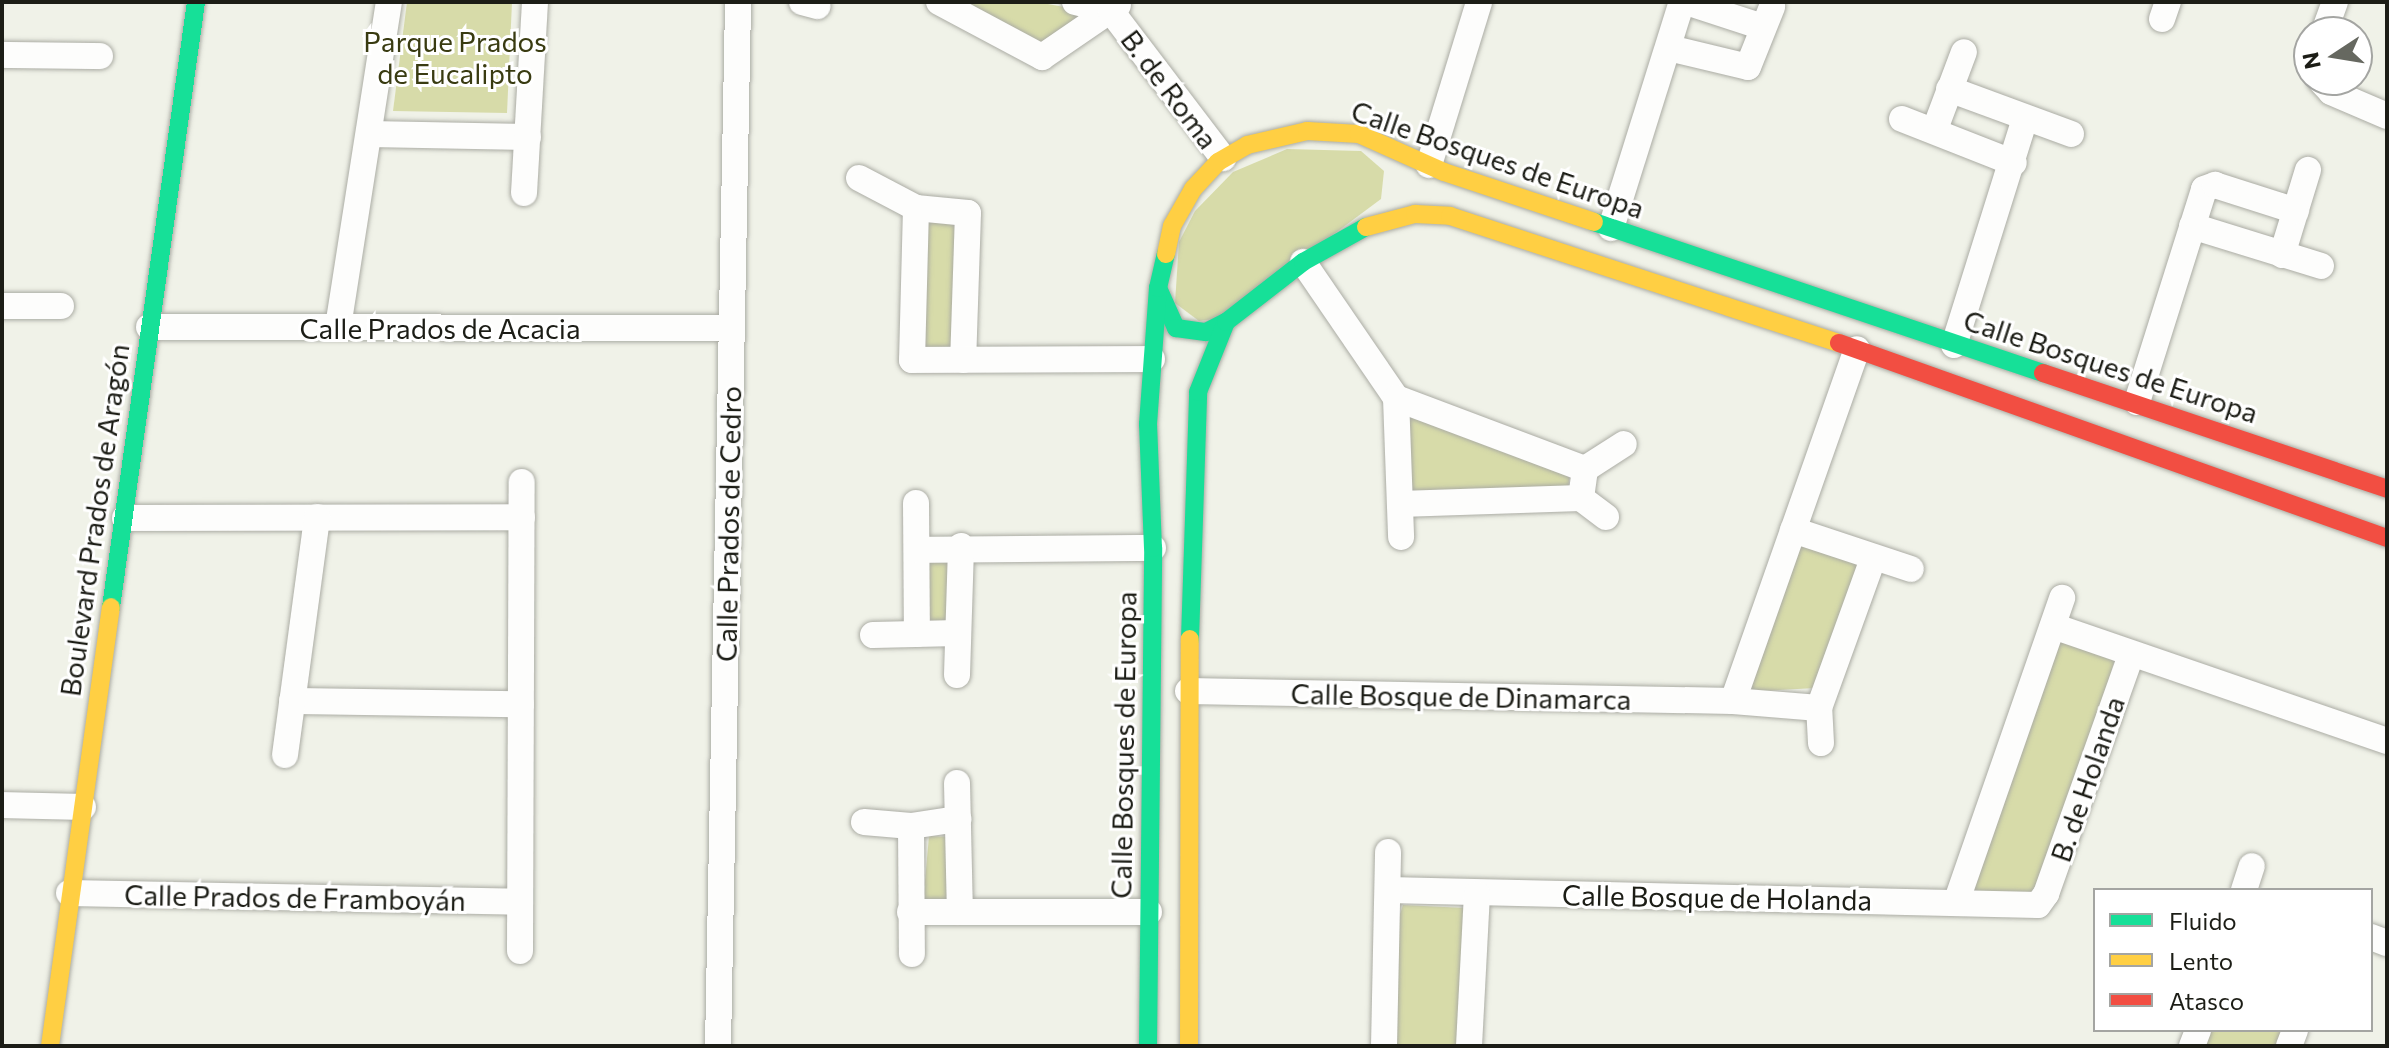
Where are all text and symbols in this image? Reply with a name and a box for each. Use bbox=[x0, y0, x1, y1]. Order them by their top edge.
north arrow bbox=[2293, 16, 2373, 96]
street label: B. de Roma bbox=[1114, 23, 1226, 155]
park label: Parque Prados de Eucalipto bbox=[363, 24, 547, 90]
text: N bbox=[2296, 50, 2326, 72]
street label: Calle Bosques de Europa bbox=[1347, 93, 1649, 225]
street label: Calle Bosques de Europa bbox=[1960, 303, 2262, 429]
street label: Calle Prados de Acacia bbox=[299, 311, 581, 345]
street label: Boulevard Prados de Aragón bbox=[53, 342, 135, 698]
street label: Calle Prados de Cedro bbox=[709, 386, 747, 662]
street label: Calle Bosques de Europa bbox=[1104, 591, 1142, 899]
street label: Calle Bosque de Dinamarca bbox=[1290, 676, 1632, 716]
street label: B. de Holanda bbox=[2043, 692, 2131, 866]
street label: Calle Prados de Framboyán bbox=[124, 877, 466, 917]
street label: Calle Bosque de Holanda bbox=[1562, 877, 1872, 917]
legend bbox=[2093, 888, 2373, 1032]
text: Fluido bbox=[2169, 906, 2237, 935]
text: Lento bbox=[2169, 946, 2233, 975]
text: Atasco bbox=[2169, 986, 2244, 1015]

